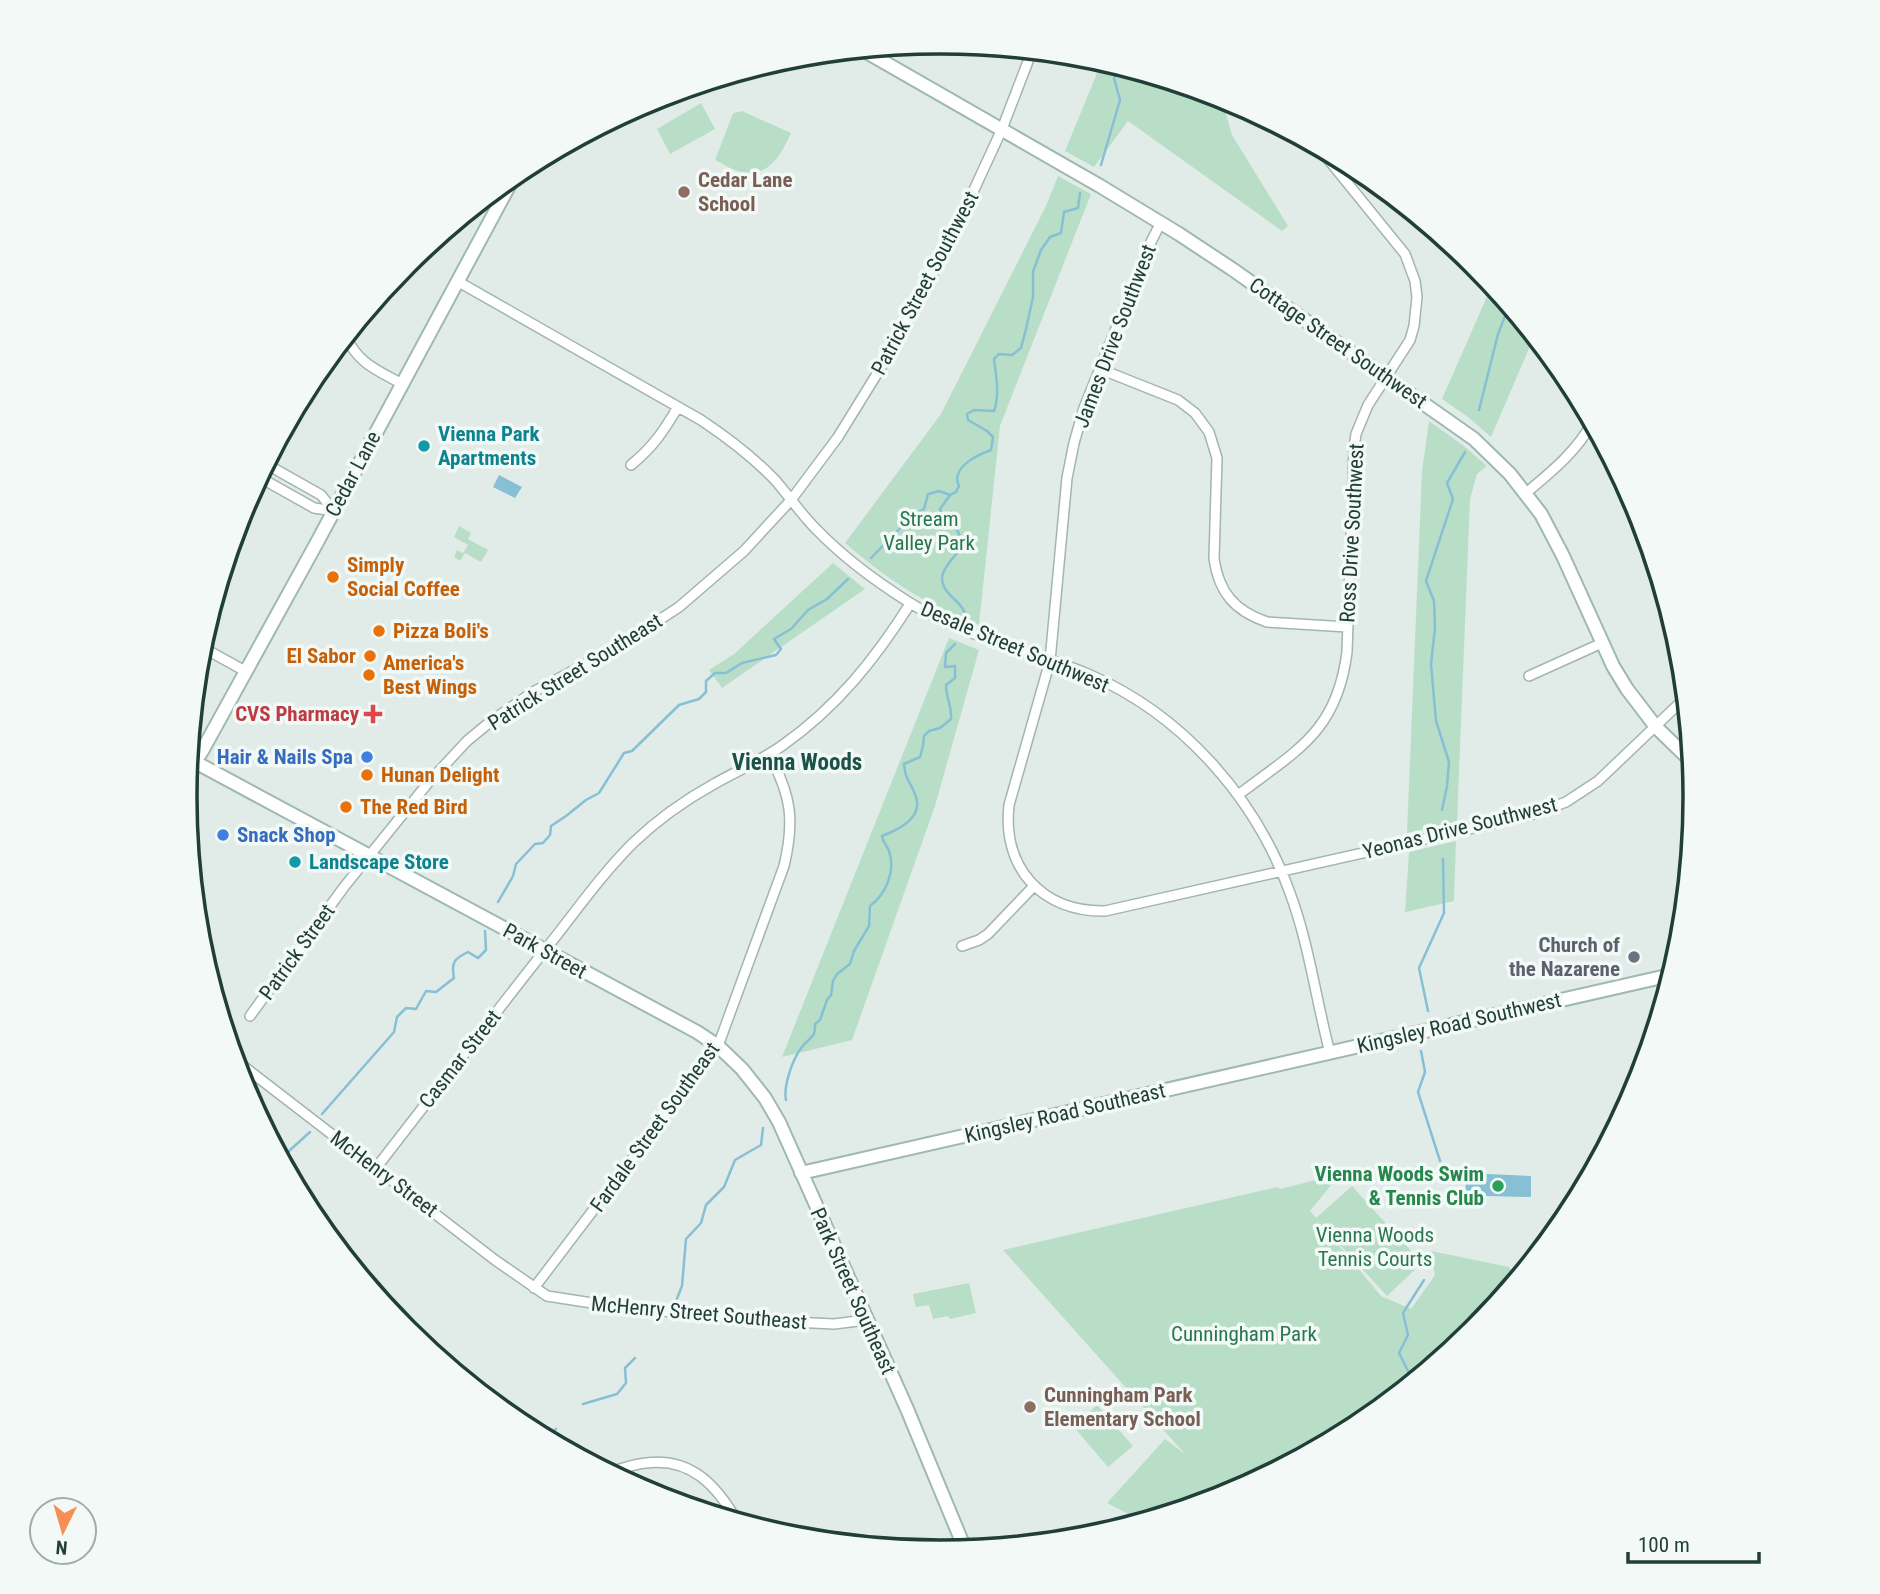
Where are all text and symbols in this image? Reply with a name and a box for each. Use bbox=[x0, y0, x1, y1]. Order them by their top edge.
place label: Cedar Lane School bbox=[698, 168, 792, 216]
marker: Cedar Lane School bbox=[676, 184, 692, 200]
street label: Patrick Street Southwest bbox=[866, 187, 984, 379]
street label: James Drive Southwest bbox=[1069, 241, 1161, 431]
street label: Cottage Street Southwest bbox=[1245, 273, 1431, 413]
place label: Vienna Park Apartments bbox=[438, 422, 541, 470]
street label: Cedar Lane bbox=[320, 427, 386, 521]
marker: Vienna Park Apartments bbox=[416, 438, 432, 454]
street label: Ross Drive Southwest bbox=[1335, 443, 1369, 623]
park label: Stream Valley Park bbox=[883, 507, 975, 555]
place label: Simply Social Coffee bbox=[347, 553, 460, 601]
marker: Simply Social Coffee bbox=[325, 569, 341, 585]
street label: Desale Street Southwest bbox=[917, 596, 1113, 698]
street label: Patrick Street Southeast bbox=[484, 609, 666, 735]
place label: Pizza Boli's bbox=[393, 619, 489, 643]
marker: Pizza Boli's bbox=[371, 623, 387, 639]
place label: El Sabor bbox=[287, 644, 356, 668]
marker: El Sabor bbox=[362, 648, 378, 664]
place label: America's Best Wings bbox=[383, 651, 477, 699]
marker: America's Best Wings bbox=[361, 667, 377, 683]
place label: CVS Pharmacy bbox=[235, 702, 360, 726]
marker: CVS Pharmacy bbox=[365, 706, 381, 722]
place label: Hair & Nails Spa bbox=[217, 745, 353, 769]
marker: Hair & Nails Spa bbox=[359, 749, 375, 765]
district label: Vienna Woods bbox=[732, 749, 862, 776]
place label: Hunan Delight bbox=[381, 763, 499, 787]
marker: Hunan Delight bbox=[359, 767, 375, 783]
street label: Yeonas Drive Southwest bbox=[1360, 792, 1560, 864]
place label: The Red Bird bbox=[360, 795, 468, 819]
marker: The Red Bird bbox=[338, 799, 354, 815]
place label: Snack Shop bbox=[237, 823, 336, 847]
marker: Snack Shop bbox=[215, 827, 231, 843]
place label: Landscape Store bbox=[309, 850, 449, 874]
marker: Landscape Store bbox=[287, 854, 303, 870]
street label: Patrick Street bbox=[254, 900, 340, 1004]
street label: Park Street bbox=[499, 918, 591, 984]
place label: Church of the Nazarene bbox=[1509, 933, 1620, 981]
marker: Church of the Nazarene bbox=[1626, 949, 1642, 965]
street label: Kingsley Road Southwest bbox=[1355, 988, 1563, 1058]
street label: Casmar Street bbox=[414, 1005, 506, 1113]
street label: Fardale Street Southeast bbox=[585, 1038, 725, 1216]
street label: Kingsley Road Southeast bbox=[962, 1078, 1168, 1148]
street label: McHenry Street bbox=[326, 1126, 442, 1222]
place label: Vienna Woods Swim & Tennis Club bbox=[1315, 1162, 1484, 1210]
marker: Vienna Woods Swim & Tennis Club bbox=[1490, 1178, 1506, 1194]
street label: Park Street Southeast bbox=[805, 1204, 901, 1378]
park label: Vienna Woods Tennis Courts bbox=[1316, 1223, 1434, 1271]
street label: McHenry Street Southeast bbox=[590, 1292, 808, 1334]
park label: Cunningham Park bbox=[1171, 1322, 1318, 1346]
place label: Cunningham Park Elementary School bbox=[1044, 1383, 1201, 1431]
marker: Cunningham Park Elementary School bbox=[1022, 1399, 1038, 1415]
north arrow bbox=[28, 1496, 98, 1566]
scale bar bbox=[1628, 1520, 1759, 1564]
text: 100 m bbox=[1638, 1533, 1690, 1557]
text: N bbox=[55, 1535, 68, 1559]

